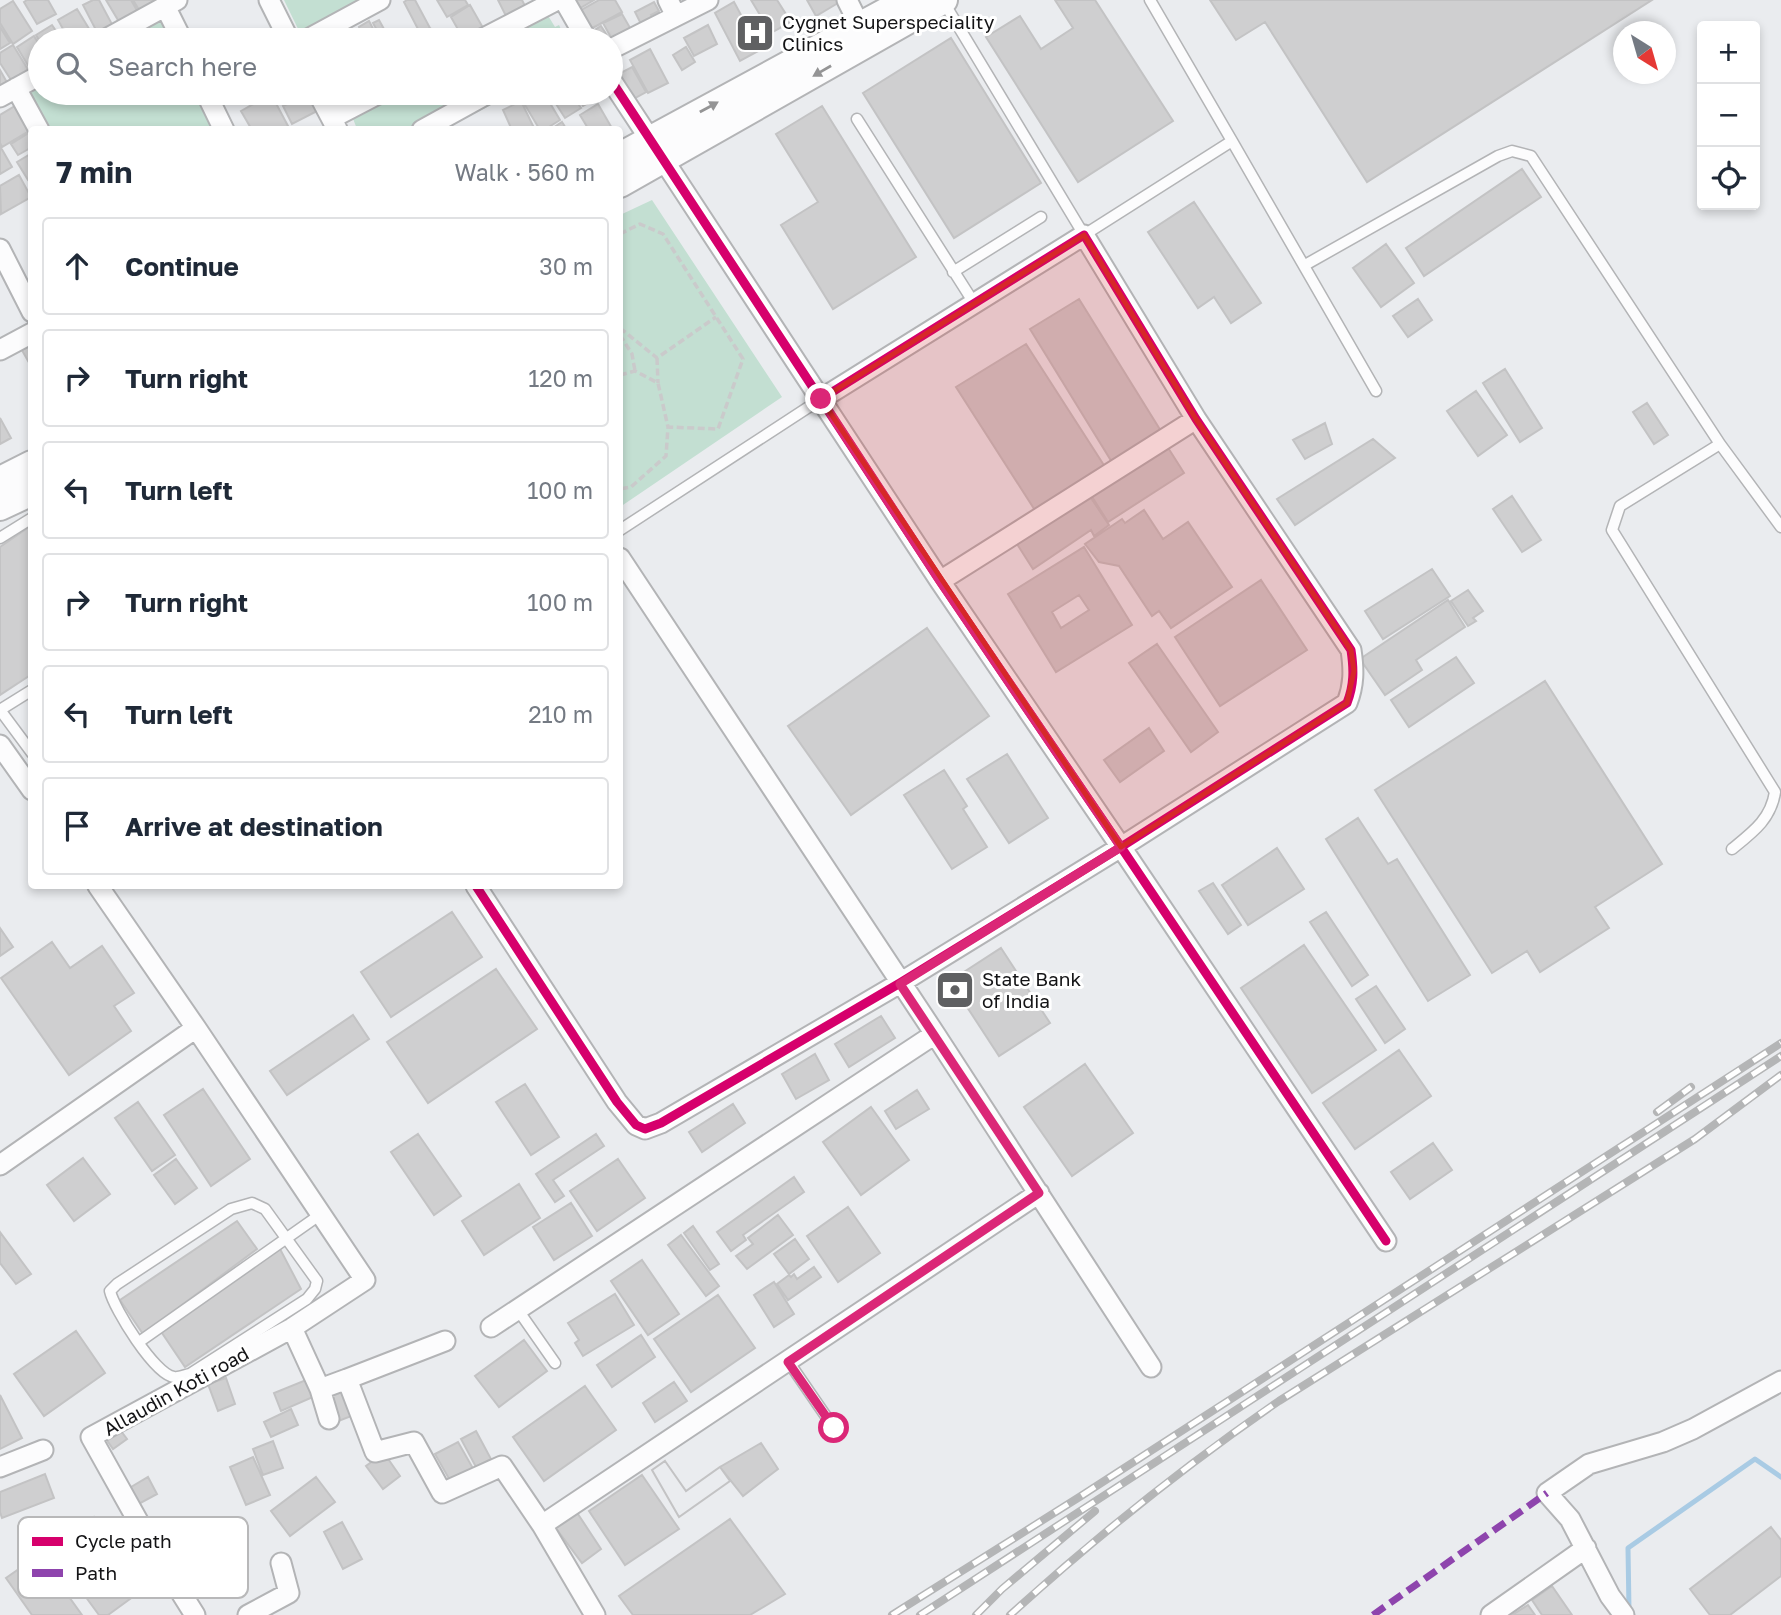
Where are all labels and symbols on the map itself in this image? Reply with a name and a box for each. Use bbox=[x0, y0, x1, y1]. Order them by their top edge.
place label: Cygnet Superspeciality Clinics bbox=[782, 10, 995, 55]
hospital icon: Cygnet Superspeciality Clinics bbox=[734, 12, 776, 54]
north arrow bbox=[1613, 21, 1676, 84]
one-way arrow bbox=[812, 65, 831, 77]
one-way arrow bbox=[699, 101, 719, 113]
route end bbox=[805, 383, 836, 414]
place label: State Bank of India bbox=[982, 967, 1081, 1012]
bank icon: State Bank of India bbox=[934, 969, 976, 1011]
street label: Allaudin Koti road bbox=[99, 1341, 252, 1440]
route start bbox=[818, 1412, 849, 1443]
legend bbox=[18, 1517, 248, 1598]
text: Cycle path bbox=[75, 1529, 172, 1552]
text: Path bbox=[75, 1561, 117, 1584]

